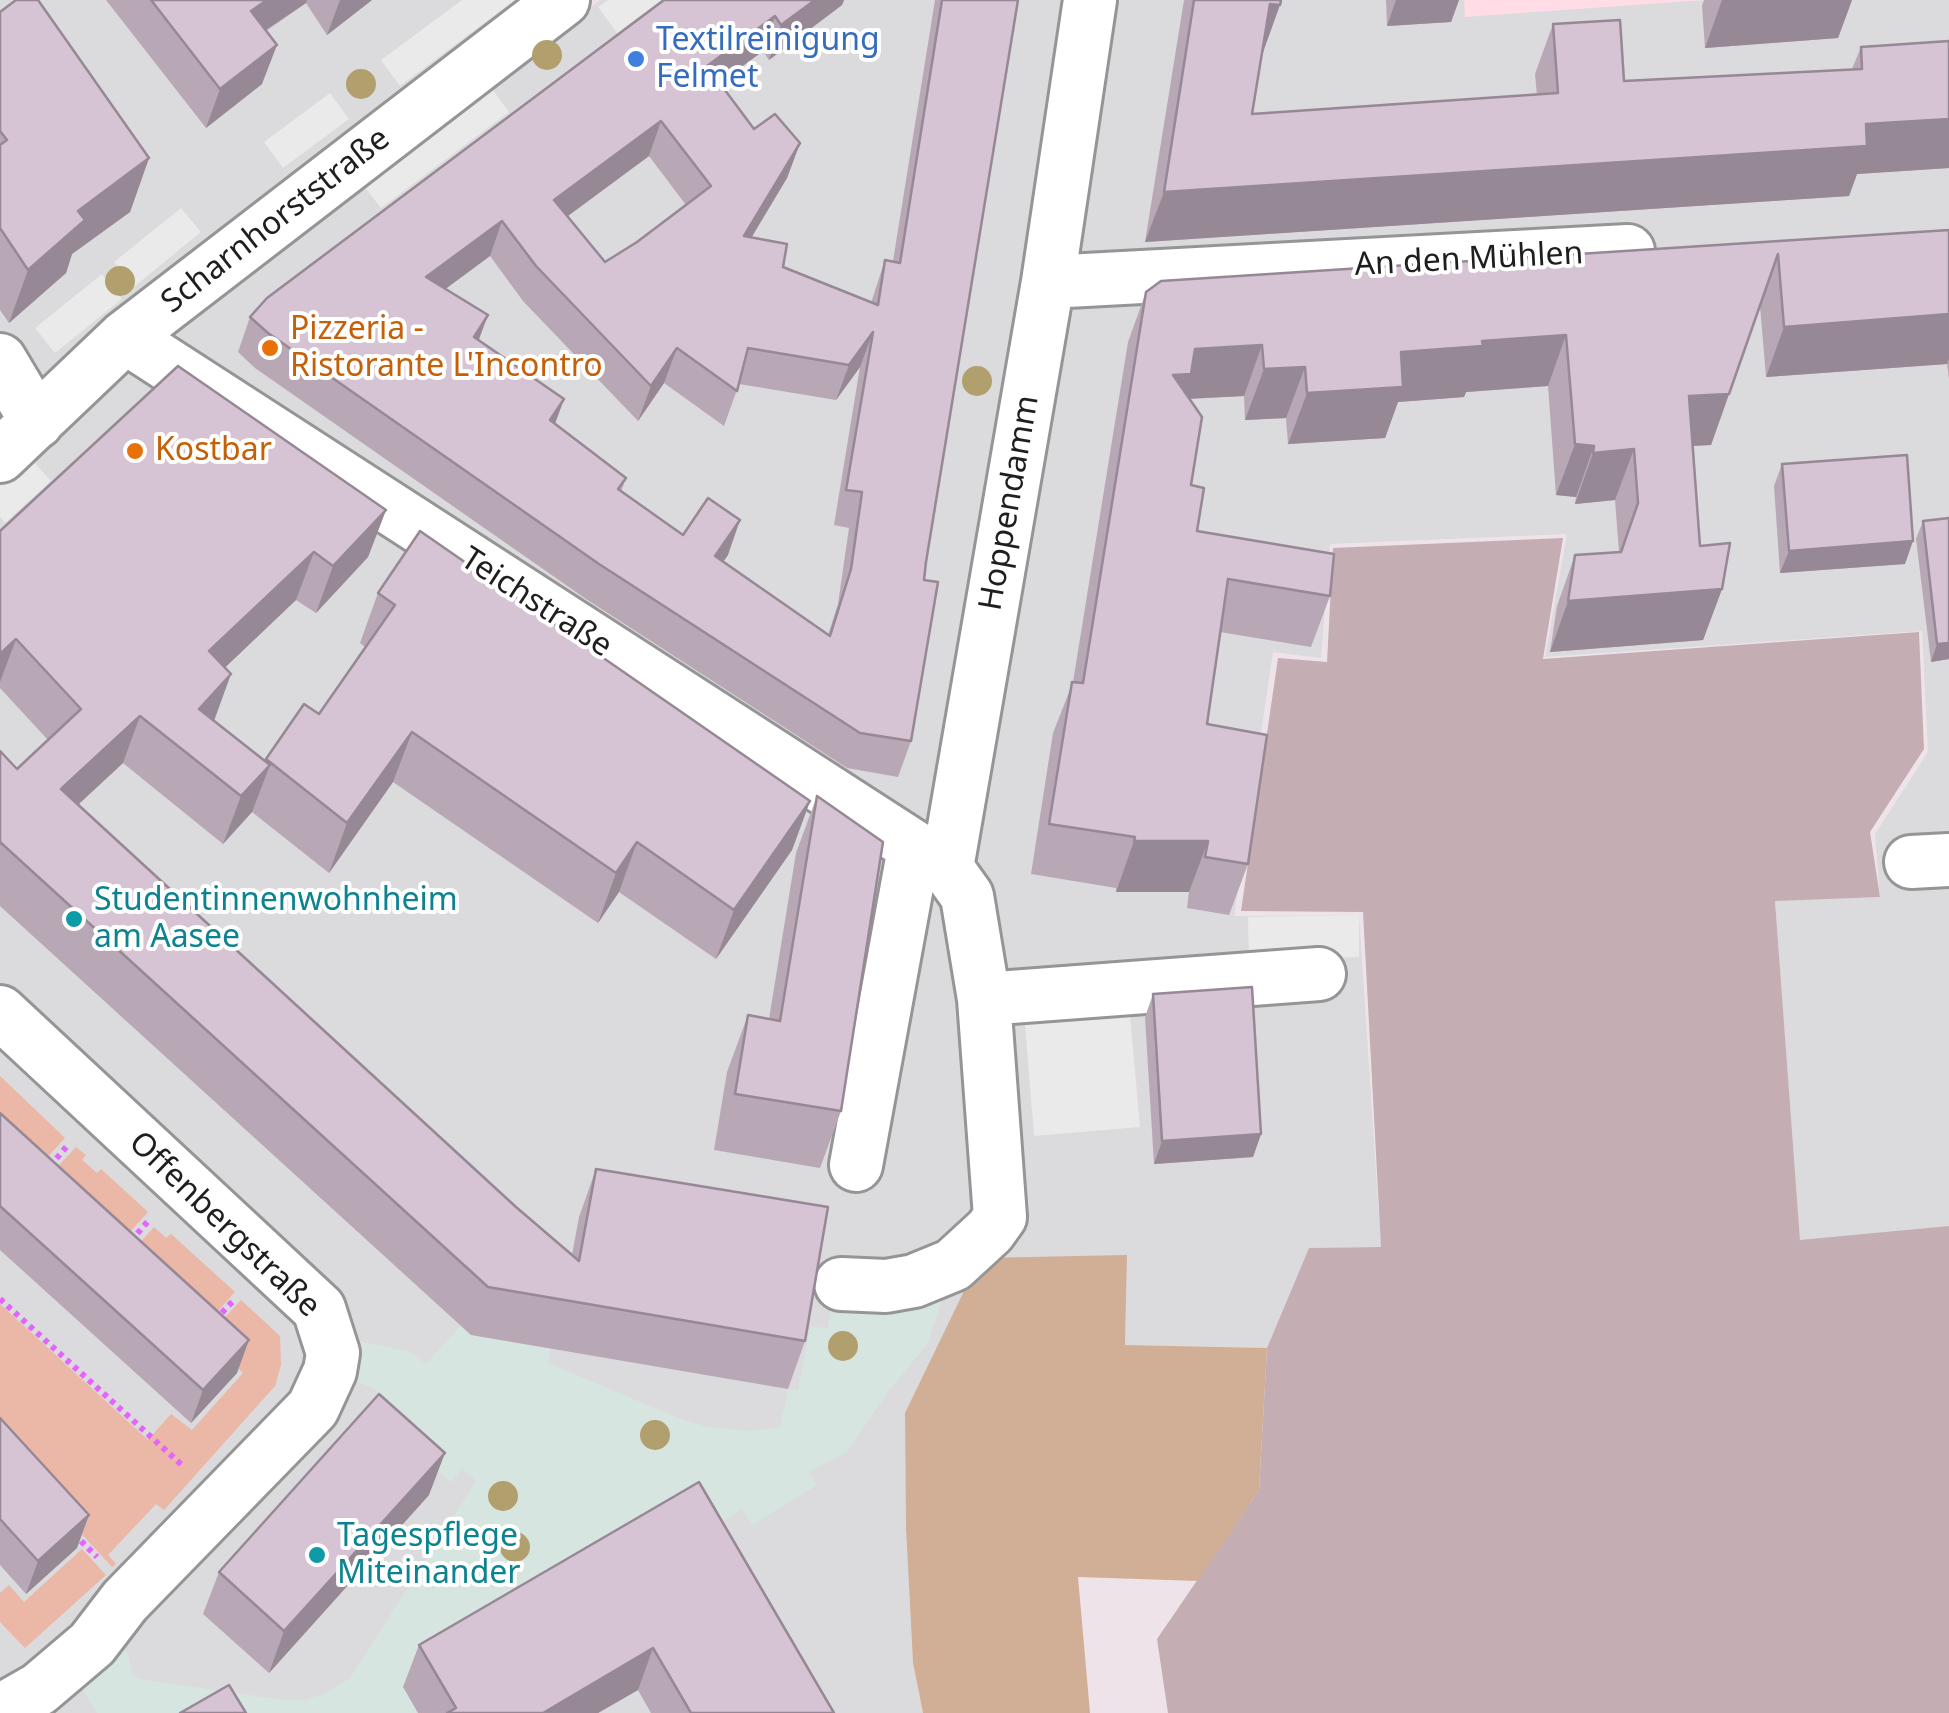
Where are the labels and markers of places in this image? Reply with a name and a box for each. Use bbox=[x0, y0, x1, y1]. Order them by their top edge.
place label: Textilreinigung Felmet bbox=[656, 22, 880, 97]
marker: Textilreinigung Felmet bbox=[625, 48, 647, 70]
place label: Pizzeria - Ristorante L'Incontro bbox=[290, 311, 603, 386]
marker: Pizzeria - Ristorante L'Incontro bbox=[259, 337, 281, 359]
place label: Kostbar bbox=[155, 432, 272, 470]
marker: Kostbar bbox=[124, 440, 146, 462]
place label: Studentinnenwohnheim am Aasee bbox=[94, 882, 458, 957]
marker: Studentinnenwohnheim am Aasee bbox=[63, 908, 85, 930]
place label: Tagespflege Miteinander bbox=[337, 1518, 521, 1593]
marker: Tagespflege Miteinander bbox=[306, 1544, 328, 1566]

